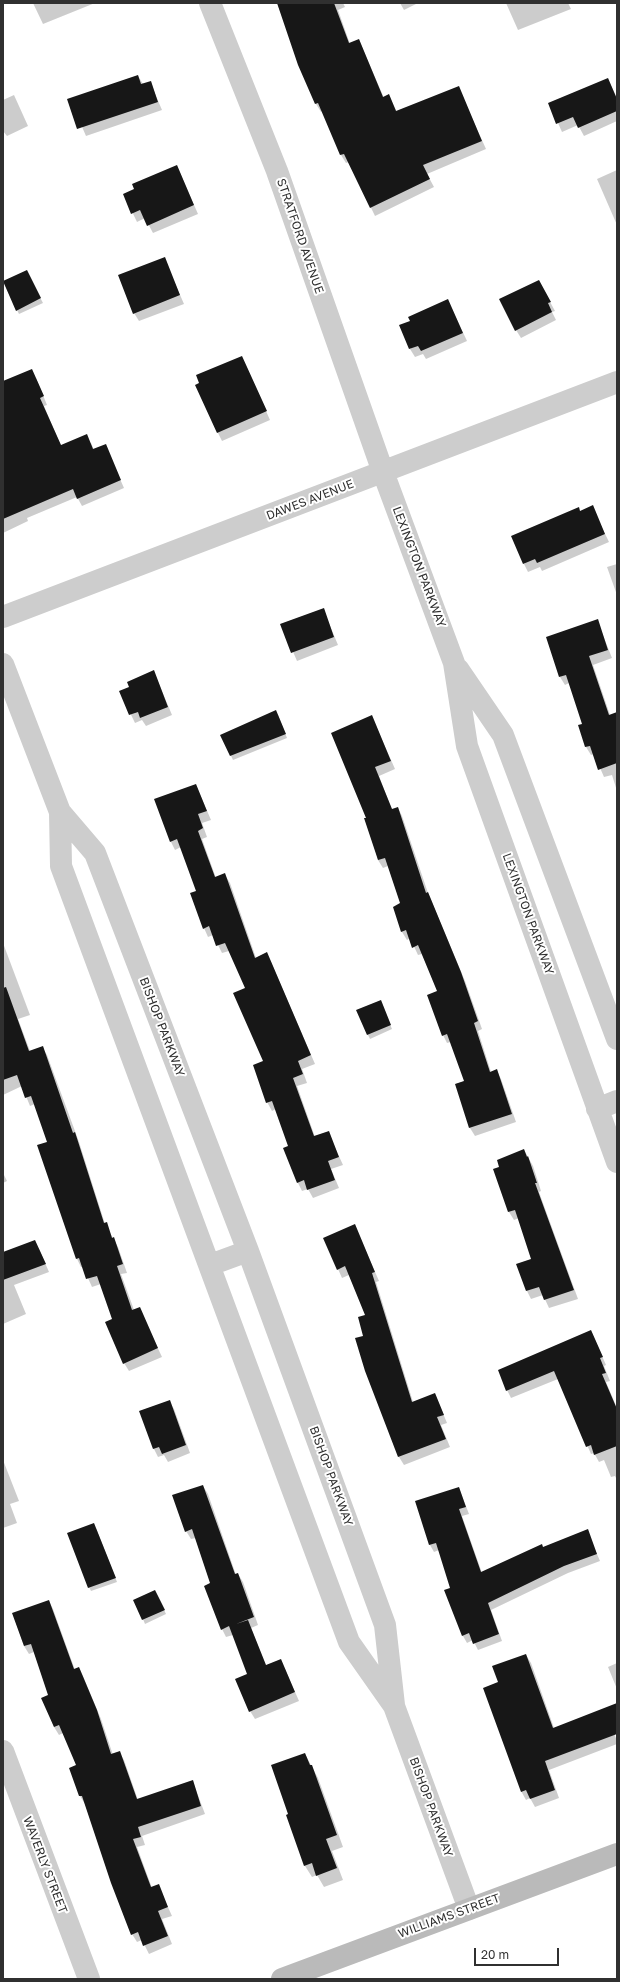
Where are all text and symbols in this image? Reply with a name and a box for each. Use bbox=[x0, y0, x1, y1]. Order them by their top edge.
street label: STRATFORD AVENUE bbox=[274, 177, 326, 295]
street label: DAWES AVENUE bbox=[264, 477, 356, 523]
street label: LEXINGTON PARKWAY bbox=[389, 505, 449, 629]
street label: LEXINGTON PARKWAY bbox=[499, 851, 557, 977]
street label: BISHOP PARKWAY bbox=[136, 975, 188, 1079]
street label: BISHOP PARKWAY bbox=[306, 1424, 356, 1528]
street label: BISHOP PARKWAY bbox=[406, 1755, 456, 1859]
street label: WAVERLY STREET bbox=[20, 1814, 70, 1916]
street label: WILLIAMS STREET bbox=[396, 1891, 502, 1941]
scale bar bbox=[476, 1940, 561, 1966]
text: 20 m bbox=[481, 1947, 509, 1962]

